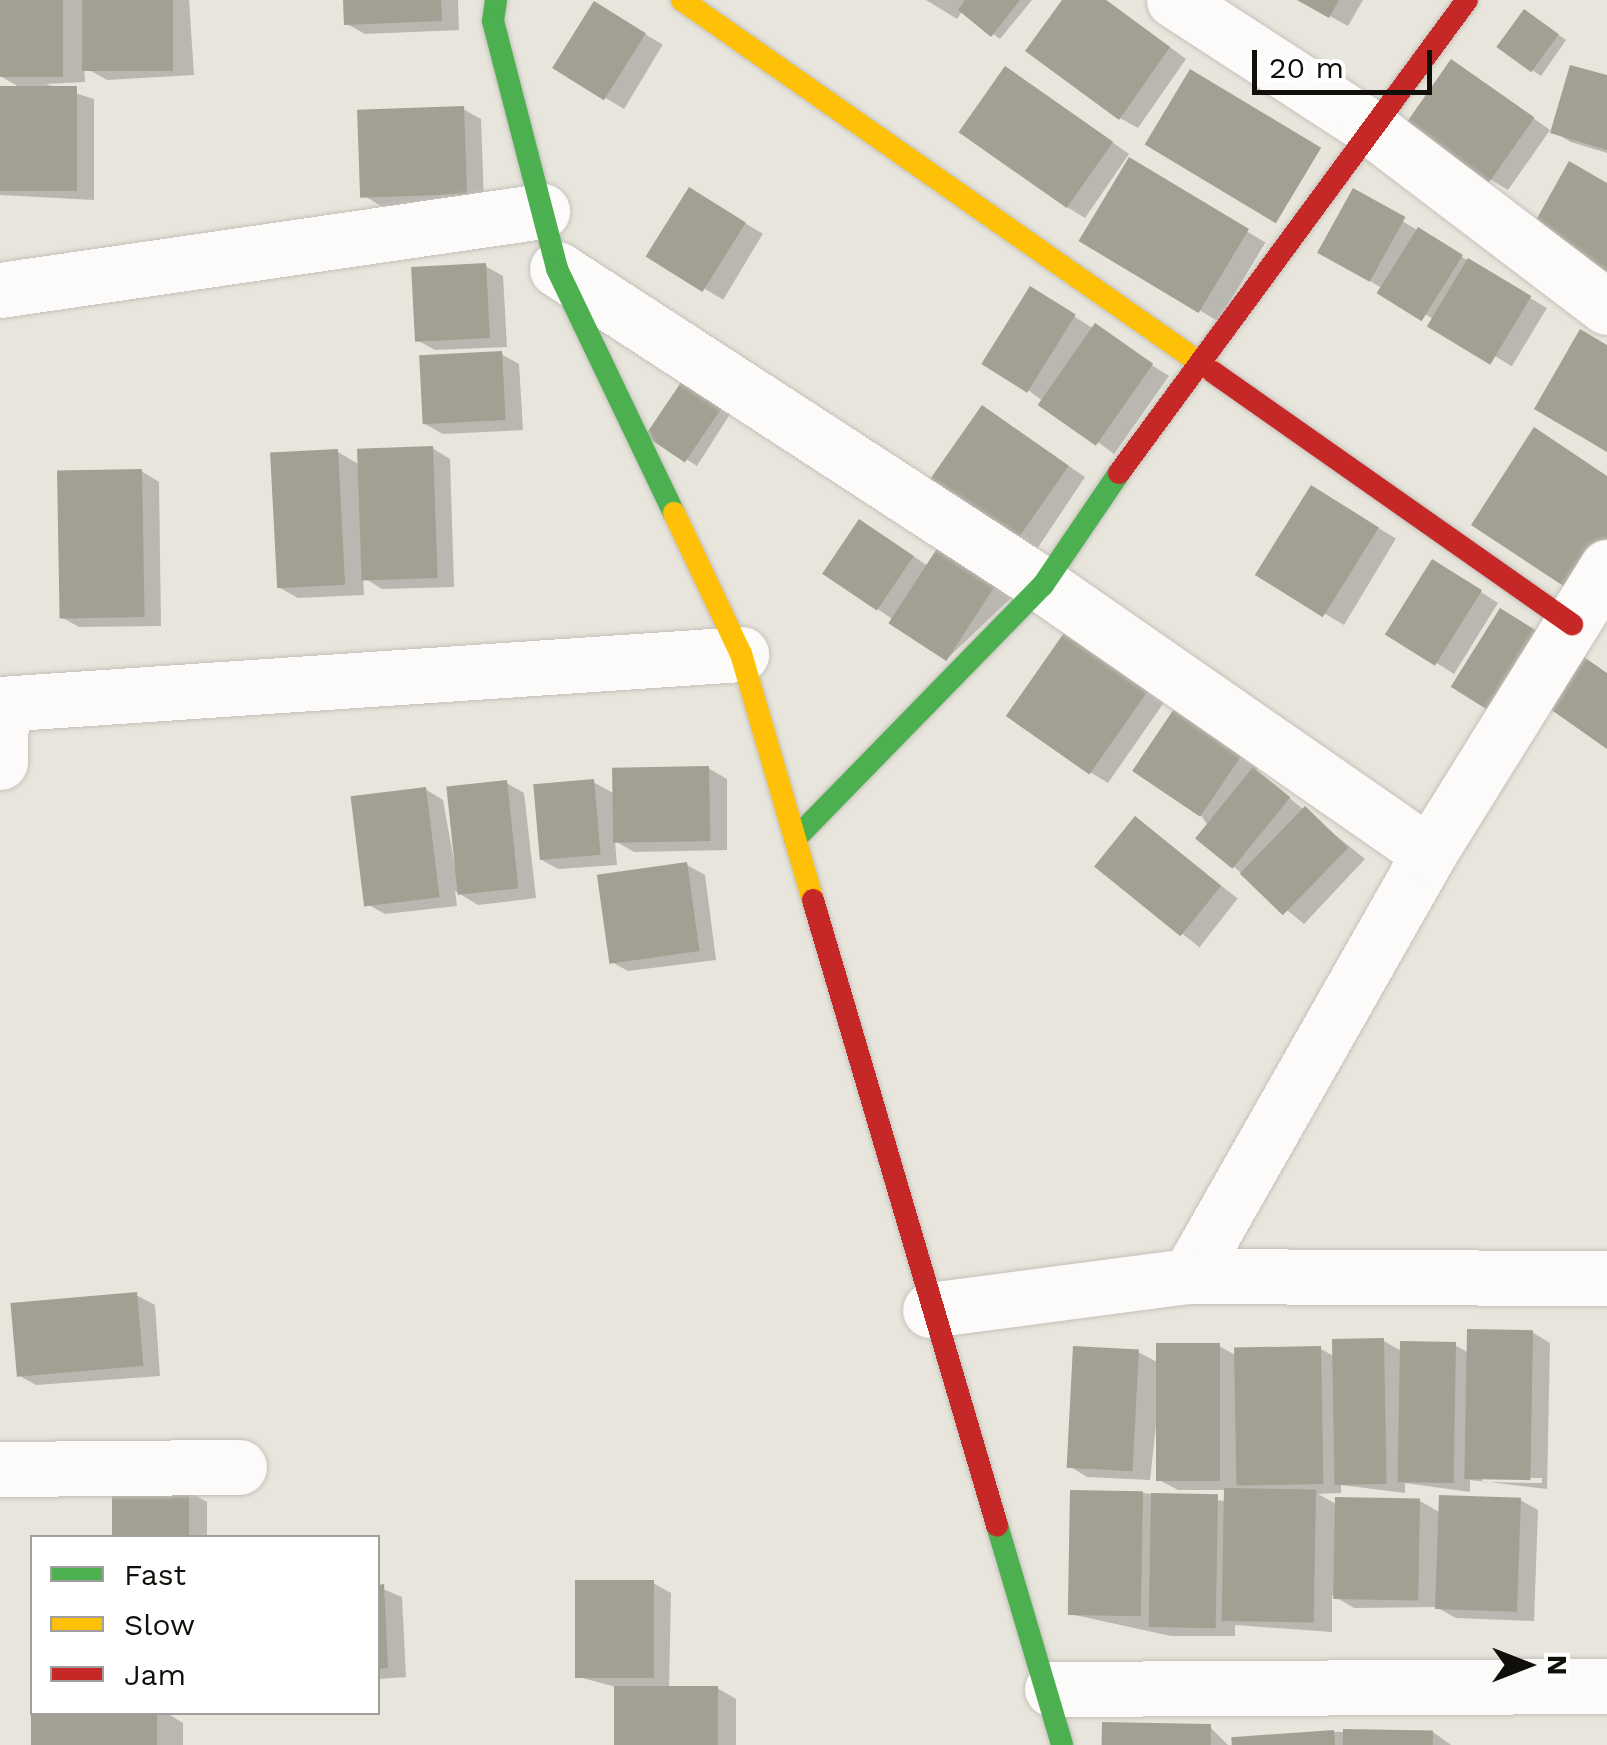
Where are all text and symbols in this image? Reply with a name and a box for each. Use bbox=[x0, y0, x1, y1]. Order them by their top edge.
scale bar bbox=[1257, 30, 1437, 92]
text: 20 m bbox=[1269, 50, 1344, 85]
legend bbox=[30, 1535, 380, 1715]
text: Fast bbox=[124, 1557, 186, 1592]
text: Slow bbox=[124, 1607, 195, 1642]
north arrow bbox=[1477, 1615, 1577, 1715]
text: N bbox=[1541, 1655, 1574, 1675]
text: Jam bbox=[124, 1657, 186, 1692]

